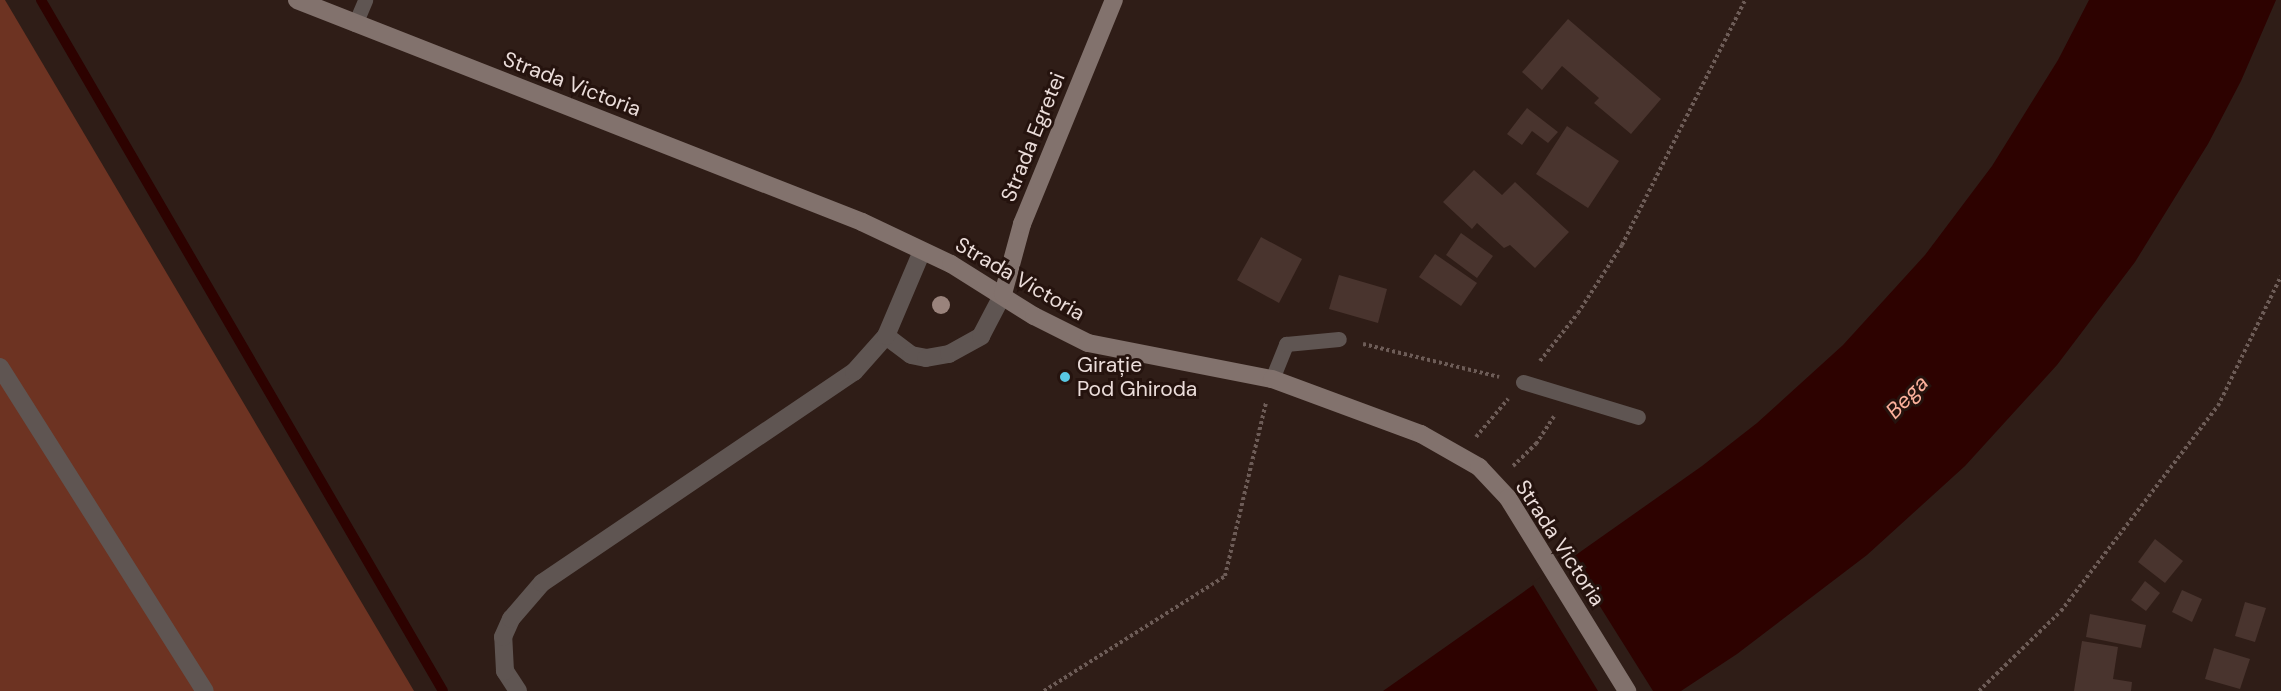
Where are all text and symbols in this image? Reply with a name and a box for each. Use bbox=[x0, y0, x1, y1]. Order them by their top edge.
street label: Strada Victoria bbox=[500, 46, 644, 122]
street label: Strada Egretei bbox=[996, 69, 1070, 205]
street label: Strada Victoria bbox=[951, 232, 1089, 326]
place label: Girație Pod Ghiroda bbox=[1077, 352, 1197, 402]
marker: Girație Pod Ghiroda bbox=[1058, 370, 1072, 384]
water label: Bega bbox=[1880, 370, 1934, 424]
street label: Strada Victoria bbox=[1510, 475, 1610, 611]

